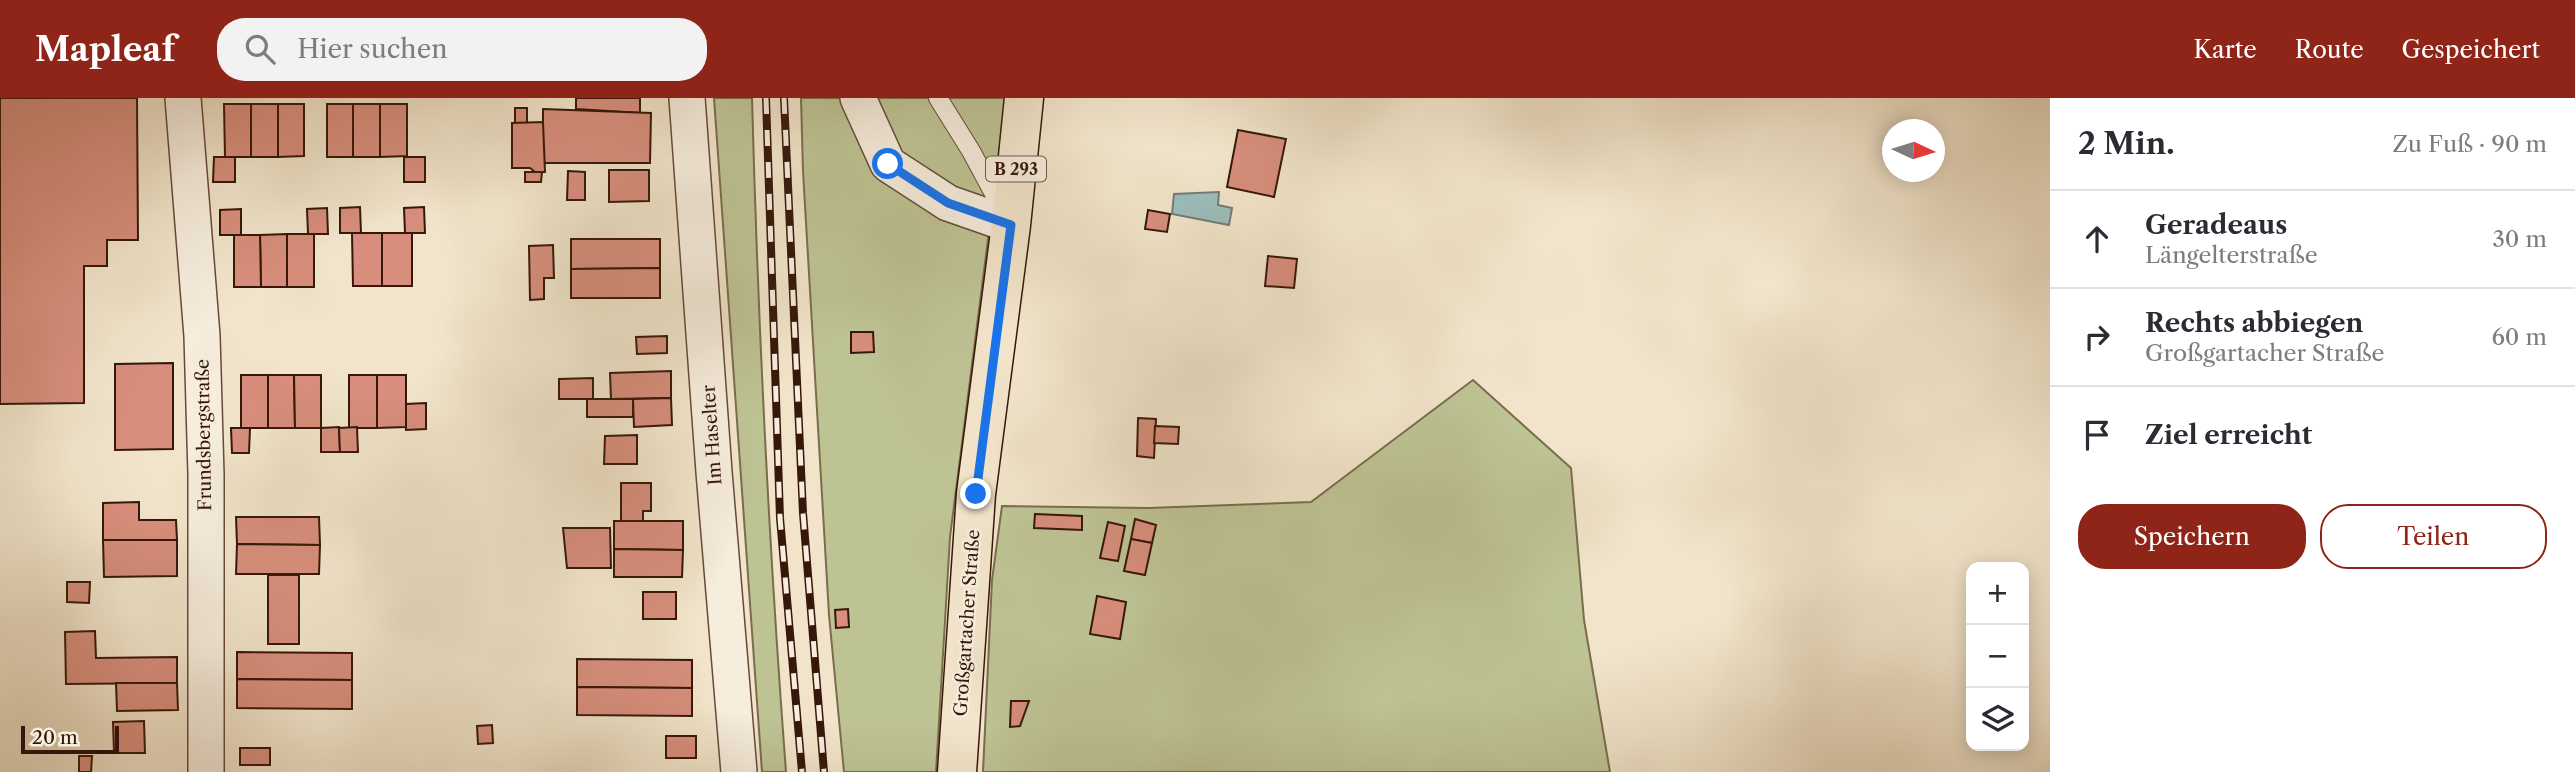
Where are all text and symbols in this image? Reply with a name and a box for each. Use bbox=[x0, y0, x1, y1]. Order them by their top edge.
search box bbox=[217, 18, 707, 81]
text: Mapleaf bbox=[35, 29, 175, 70]
icon: search bbox=[241, 30, 279, 68]
text: Hier suchen bbox=[297, 33, 447, 65]
text: Karte bbox=[2193, 35, 2257, 64]
text: Route bbox=[2295, 35, 2364, 64]
text: Gespeichert bbox=[2402, 35, 2540, 64]
north arrow bbox=[1882, 119, 1945, 182]
text: 2 Min. bbox=[2078, 125, 2175, 162]
text: Zu Fuß · 90 m bbox=[2392, 130, 2547, 158]
route start bbox=[872, 148, 903, 179]
road number: B 293 bbox=[986, 156, 1046, 181]
text: Geradeaus bbox=[2145, 209, 2287, 241]
icon: ahead bbox=[2078, 220, 2116, 258]
text: 30 m bbox=[2492, 225, 2547, 253]
text: Längelterstraße bbox=[2145, 241, 2318, 269]
text: Rechts abbiegen bbox=[2145, 307, 2363, 339]
icon: right bbox=[2078, 318, 2116, 356]
text: 60 m bbox=[2491, 323, 2547, 351]
text: Großgartacher Straße bbox=[2145, 339, 2384, 367]
street label: Frundsbergstraße bbox=[192, 359, 216, 511]
street label: Im Haselter bbox=[697, 384, 726, 486]
icon: arrive bbox=[2078, 416, 2116, 454]
text: Ziel erreicht bbox=[2145, 419, 2312, 451]
route end bbox=[960, 478, 991, 509]
button: Speichern bbox=[2078, 504, 2306, 569]
button: Teilen bbox=[2320, 504, 2547, 569]
street label: Großgartacher Straße bbox=[949, 529, 985, 717]
map controls bbox=[1966, 562, 2029, 751]
button: + bbox=[1966, 562, 2029, 625]
button: − bbox=[1966, 625, 2029, 688]
button: layers bbox=[1966, 688, 2029, 751]
scale bar bbox=[21, 723, 119, 755]
text: 20 m bbox=[32, 726, 78, 749]

